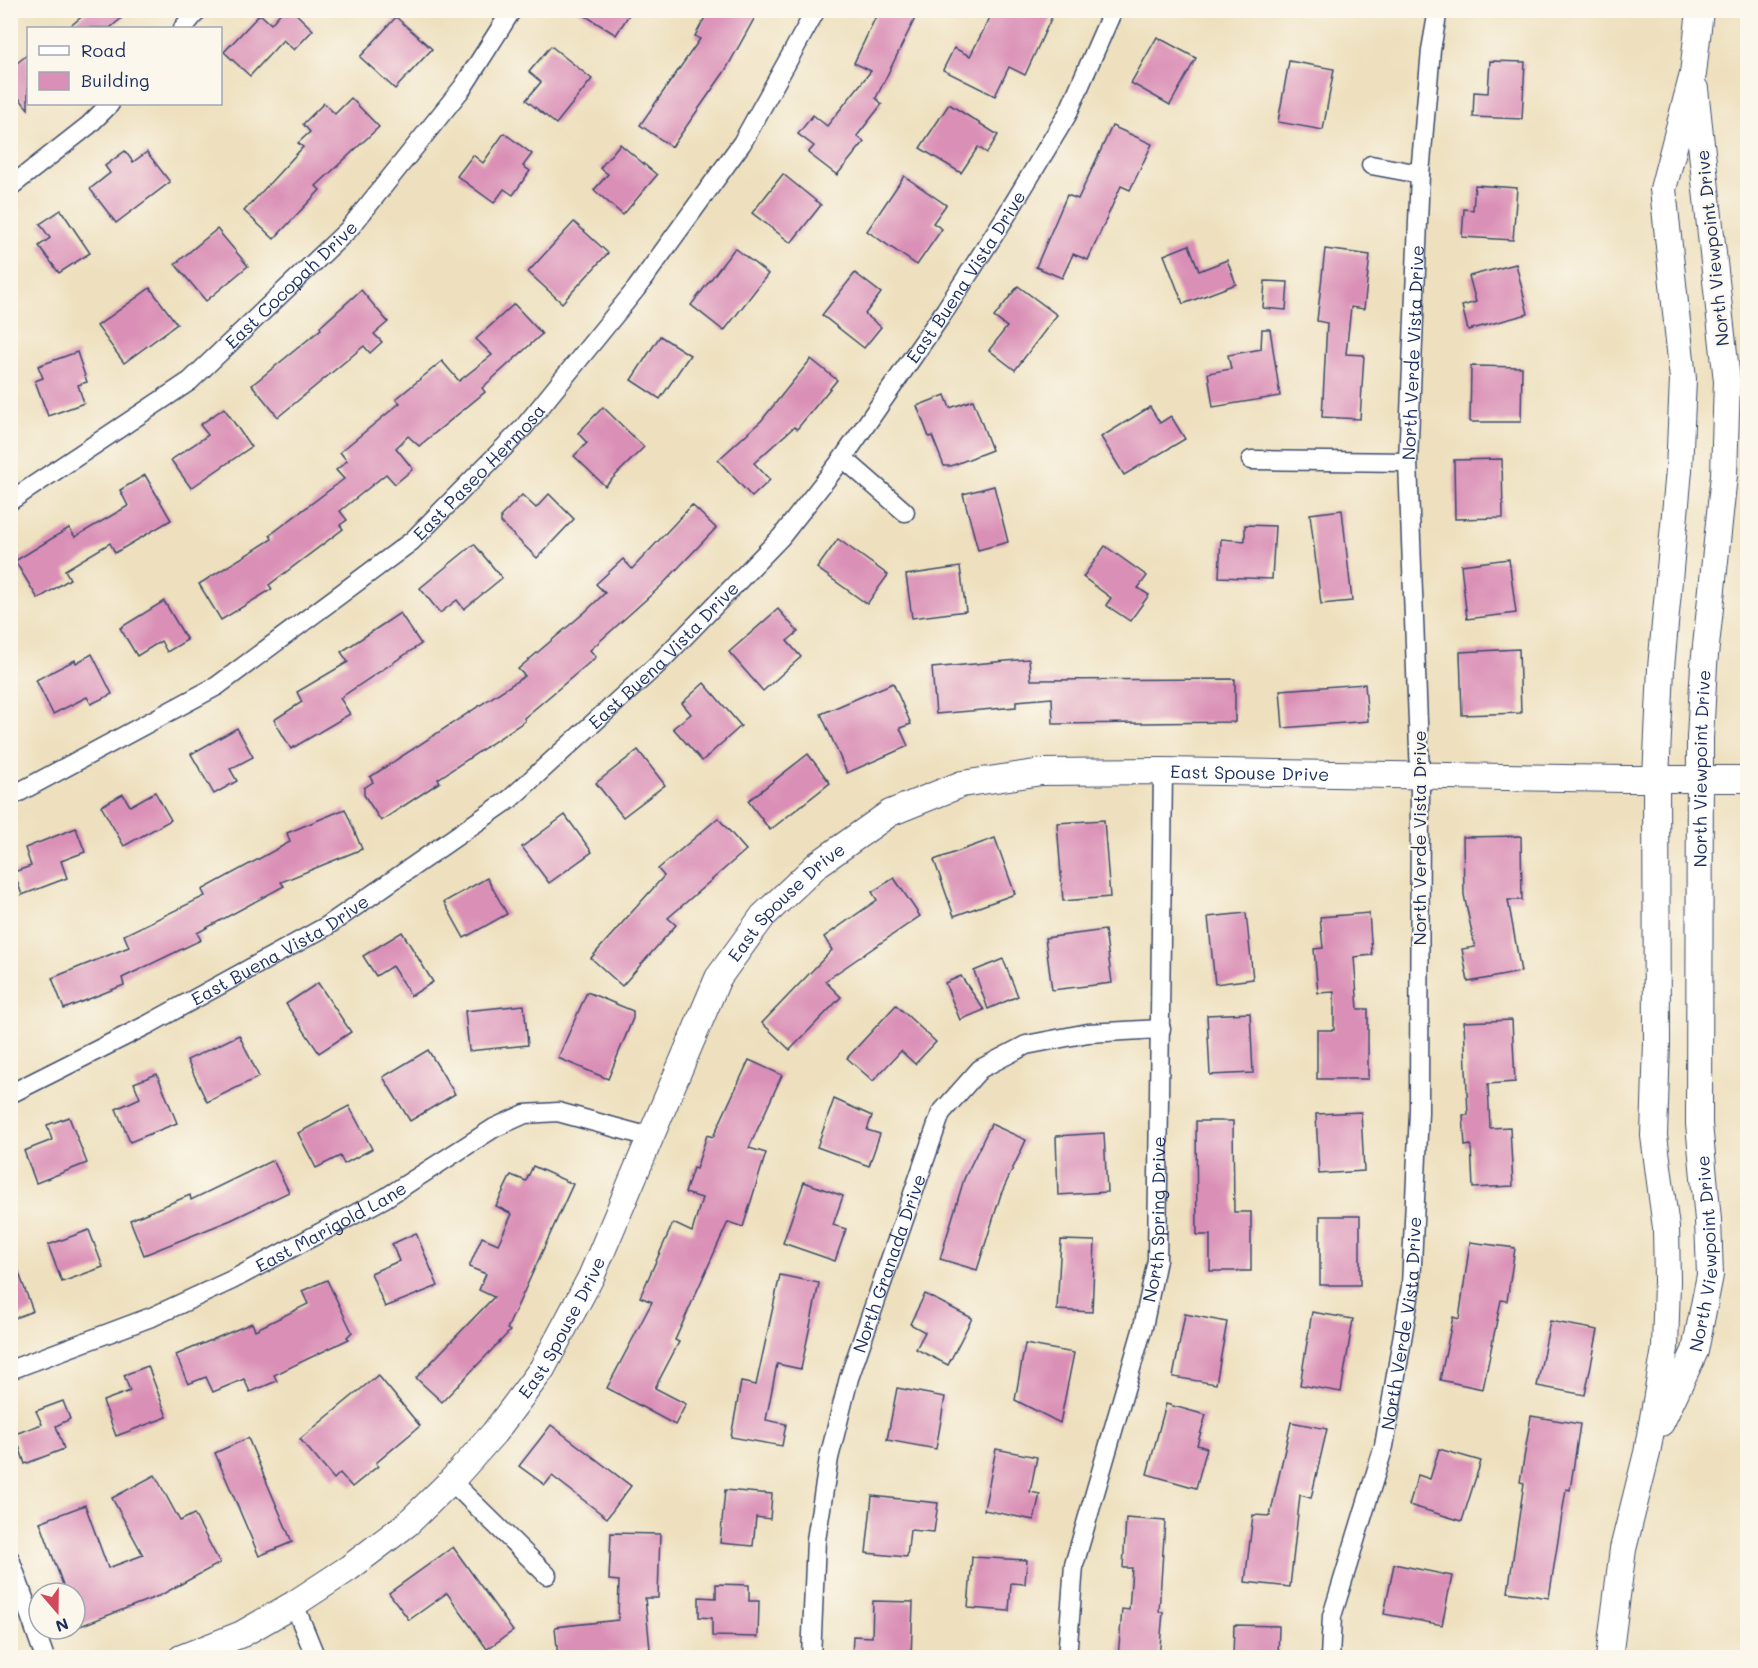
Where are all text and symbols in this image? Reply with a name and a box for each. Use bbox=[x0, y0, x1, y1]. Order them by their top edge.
legend bbox=[27, 27, 222, 105]
text: Road bbox=[81, 38, 126, 62]
text: Building bbox=[81, 68, 149, 92]
street label: North Viewpoint Drive bbox=[1690, 149, 1734, 347]
street label: East Buena Vista Drive bbox=[900, 186, 1031, 368]
street label: East Cocopah Drive bbox=[220, 216, 363, 354]
street label: North Verde Vista Drive bbox=[1396, 245, 1429, 461]
street label: East Paseo Hermosa bbox=[408, 399, 550, 545]
street label: East Buena Vista Drive bbox=[583, 576, 744, 734]
street label: North Viewpoint Drive bbox=[1688, 669, 1716, 867]
street label: North Verde Vista Drive bbox=[1407, 730, 1431, 946]
street label: East Spouse Drive bbox=[1170, 759, 1329, 786]
street label: East Spouse Drive bbox=[722, 837, 849, 966]
street label: East Buena Vista Drive bbox=[187, 889, 373, 1011]
street label: North Spring Drive bbox=[1137, 1136, 1171, 1304]
street label: North Viewpoint Drive bbox=[1683, 1154, 1722, 1354]
street label: North Granada Drive bbox=[847, 1171, 931, 1356]
street label: East Marigold Lane bbox=[251, 1175, 411, 1277]
street label: North Verde Vista Drive bbox=[1375, 1216, 1426, 1432]
street label: East Spouse Drive bbox=[512, 1253, 610, 1403]
north arrow bbox=[27, 1581, 87, 1641]
text: N bbox=[53, 1614, 72, 1638]

